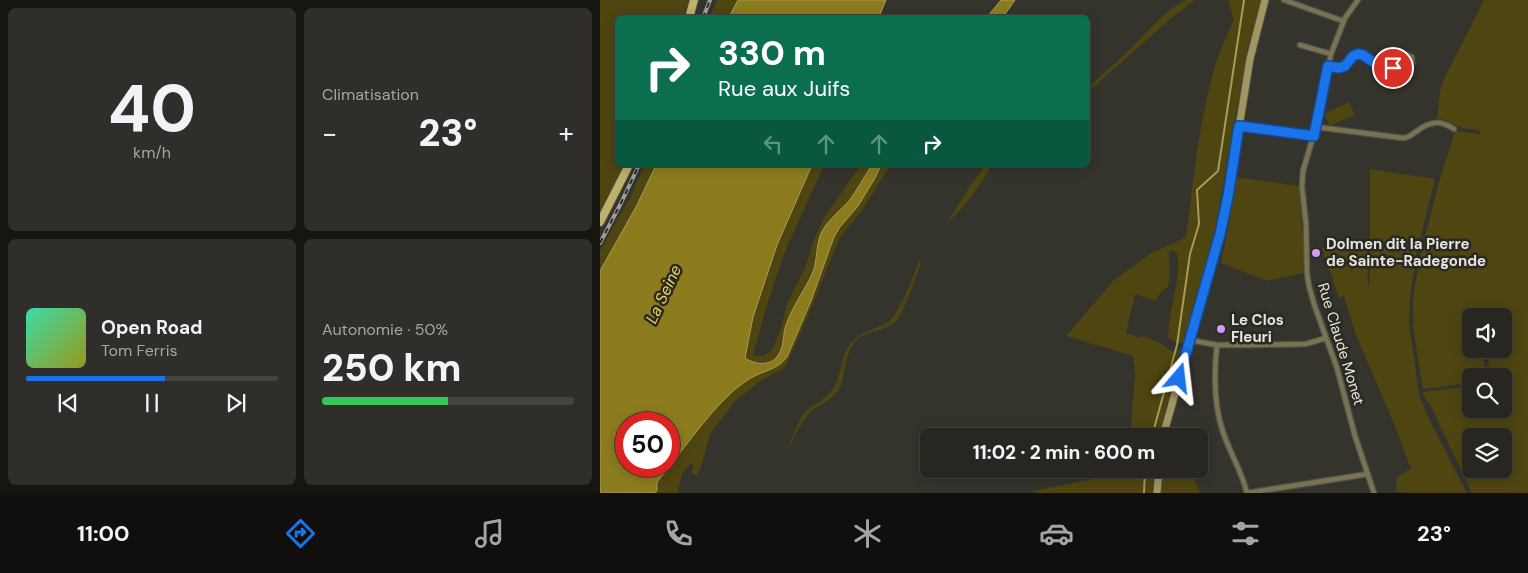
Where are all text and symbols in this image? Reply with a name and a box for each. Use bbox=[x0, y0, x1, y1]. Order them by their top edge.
text: 330 m bbox=[718, 30, 826, 76]
icon: right bbox=[635, 35, 700, 100]
pin bbox=[1372, 47, 1414, 89]
icon: arrive bbox=[1379, 54, 1407, 82]
text: 40 bbox=[108, 67, 196, 151]
text: Rue aux Juifs bbox=[718, 74, 850, 103]
text: Climatisation bbox=[322, 84, 419, 105]
text: 23° bbox=[419, 108, 477, 158]
text: − bbox=[322, 115, 337, 152]
text: + bbox=[559, 115, 574, 152]
icon: left bbox=[759, 130, 787, 158]
icon: ahead bbox=[812, 130, 840, 158]
icon: ahead bbox=[865, 130, 893, 158]
icon: right bbox=[918, 130, 946, 158]
text: km/h bbox=[133, 142, 171, 163]
place label: Dolmen dit la Pierre de Sainte-Radegonde bbox=[1326, 234, 1486, 271]
marker: Dolmen dit la Pierre de Sainte-Radegonde bbox=[1310, 247, 1322, 259]
water label: La Seine bbox=[641, 261, 686, 327]
street label: Rue Claude Monet bbox=[1313, 280, 1369, 408]
map controls bbox=[1462, 308, 1512, 478]
button: sound bbox=[1462, 308, 1512, 358]
place label: Le Clos Fleuri bbox=[1231, 310, 1284, 347]
text: Open Road bbox=[101, 315, 203, 340]
text: Autonomie · 50% bbox=[322, 319, 448, 340]
marker: Le Clos Fleuri bbox=[1215, 323, 1227, 335]
text: Tom Ferris bbox=[101, 340, 178, 361]
text: 250 km bbox=[322, 343, 462, 393]
position arrow bbox=[1152, 351, 1204, 403]
button: search bbox=[1462, 368, 1512, 418]
icon: previous bbox=[54, 389, 82, 417]
icon: pause bbox=[138, 389, 166, 417]
icon: next bbox=[222, 389, 250, 417]
speed limit sign: 50 bbox=[615, 412, 680, 477]
button: layers bbox=[1462, 428, 1512, 478]
text: 11:02 · 2 min · 600 m bbox=[973, 440, 1155, 465]
icon: directions bbox=[283, 516, 318, 551]
icon: music bbox=[472, 516, 507, 551]
icon: phone bbox=[661, 516, 696, 551]
icon: climate bbox=[850, 516, 885, 551]
icon: car bbox=[1039, 516, 1074, 551]
icon: filters bbox=[1228, 516, 1263, 551]
text: 11:00 bbox=[77, 519, 130, 548]
text: 23° bbox=[1417, 519, 1451, 548]

